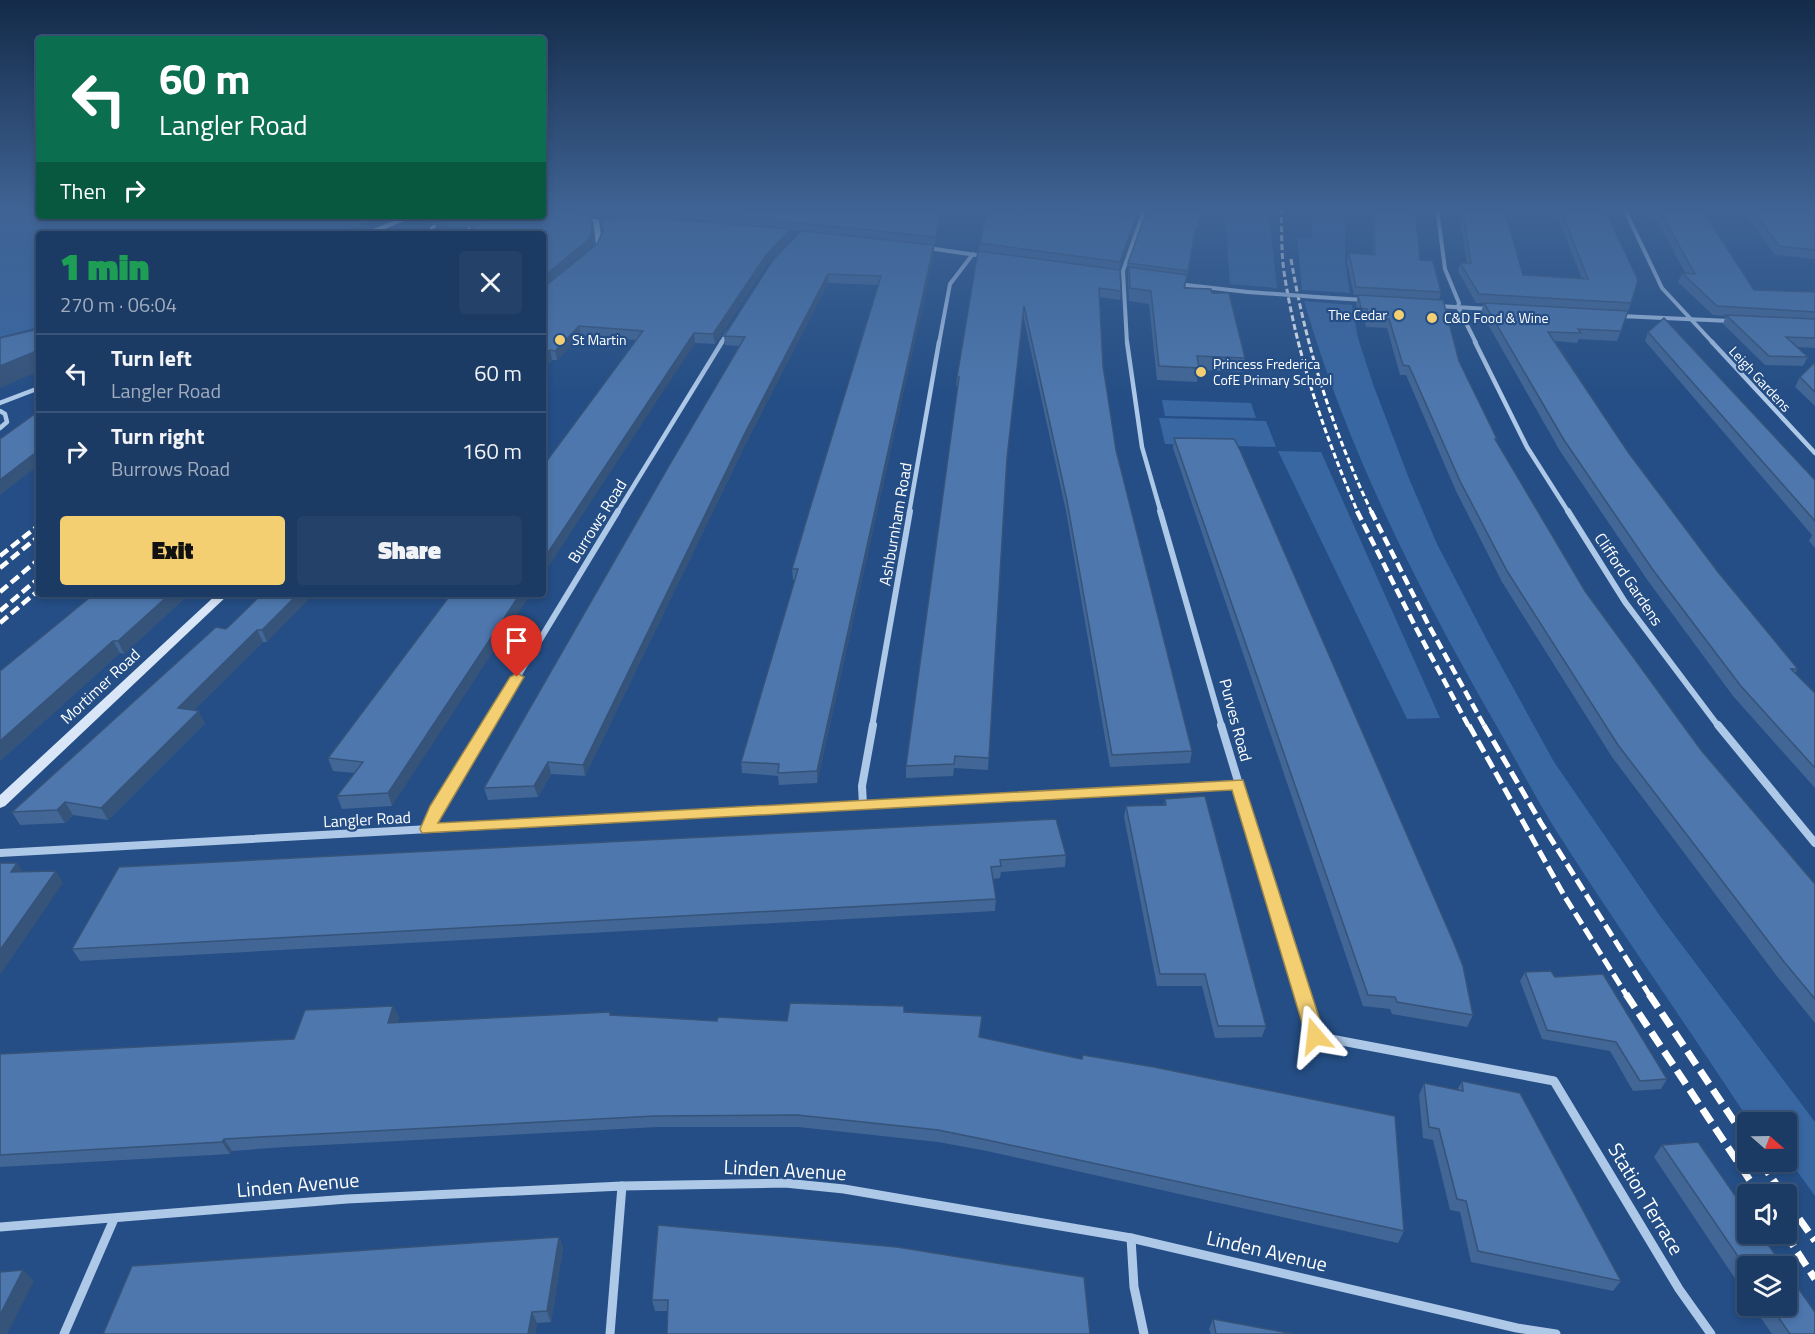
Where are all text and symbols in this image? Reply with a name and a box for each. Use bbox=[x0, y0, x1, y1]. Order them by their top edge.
text: 60 m bbox=[159, 46, 251, 110]
icon: left bbox=[60, 60, 138, 138]
text: Langler Road bbox=[159, 104, 307, 145]
text: Then bbox=[60, 174, 106, 208]
icon: right bbox=[118, 174, 151, 207]
text: 1 min bbox=[60, 239, 149, 294]
button: close bbox=[459, 251, 522, 314]
text: 270 m · 06:04 bbox=[60, 289, 177, 320]
place label: The Cedar bbox=[1328, 304, 1387, 325]
place label: C&D Food & Wine bbox=[1444, 307, 1549, 328]
marker: The Cedar bbox=[1392, 308, 1406, 322]
marker: C&D Food & Wine bbox=[1425, 311, 1439, 325]
place label: St Martin bbox=[572, 329, 627, 350]
marker: St Martin bbox=[553, 333, 567, 347]
text: Turn left bbox=[111, 341, 192, 375]
street label: Leigh Gardens bbox=[1724, 341, 1796, 416]
place label: Princess Frederica CofE Primary School bbox=[1213, 353, 1332, 390]
text: 60 m bbox=[474, 356, 522, 390]
icon: left bbox=[60, 357, 93, 390]
marker: Princess Frederica CofE Primary School bbox=[1194, 365, 1208, 379]
text: Langler Road bbox=[111, 375, 221, 406]
text: Turn right bbox=[111, 419, 205, 453]
text: 160 m bbox=[462, 434, 522, 468]
icon: right bbox=[60, 435, 93, 468]
text: Burrows Road bbox=[111, 453, 230, 484]
street label: Ashburnham Road bbox=[872, 460, 918, 588]
street label: Burrows Road bbox=[562, 474, 632, 568]
button: Exit bbox=[60, 516, 285, 585]
button: Share bbox=[297, 516, 522, 585]
street label: Clifford Gardens bbox=[1589, 528, 1669, 630]
pin bbox=[491, 615, 542, 677]
icon: arrive bbox=[500, 624, 533, 657]
street label: Mortimer Road bbox=[55, 643, 145, 729]
street label: Purves Road bbox=[1213, 676, 1259, 764]
street label: Langler Road bbox=[322, 805, 412, 833]
position arrow bbox=[1283, 1004, 1347, 1068]
north arrow bbox=[1737, 1112, 1797, 1172]
map controls bbox=[1737, 1112, 1797, 1316]
street label: Station Terrace bbox=[1601, 1137, 1692, 1261]
street label: Linden Avenue bbox=[723, 1151, 847, 1188]
street label: Linden Avenue bbox=[235, 1164, 361, 1205]
button: sound bbox=[1737, 1184, 1797, 1244]
street label: Linden Avenue bbox=[1204, 1222, 1331, 1279]
button: layers bbox=[1737, 1256, 1797, 1316]

